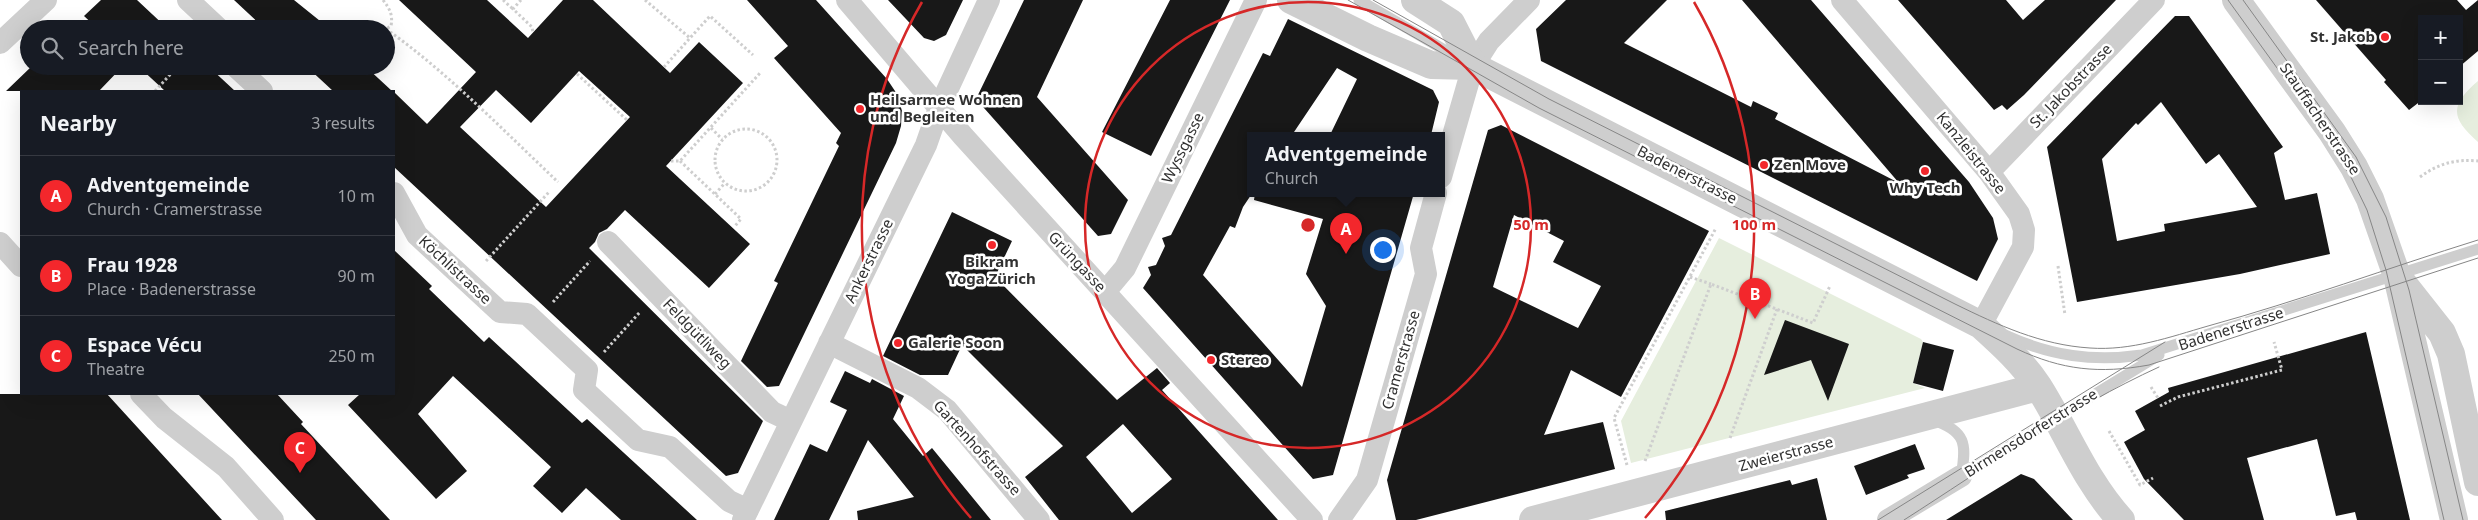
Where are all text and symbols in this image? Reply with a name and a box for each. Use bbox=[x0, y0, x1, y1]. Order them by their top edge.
map controls bbox=[2418, 15, 2463, 105]
button: + bbox=[2418, 15, 2463, 60]
search box bbox=[20, 20, 395, 75]
place label: St. Jakob bbox=[2310, 26, 2375, 46]
marker: St. Jakob bbox=[2379, 31, 2391, 43]
icon: search bbox=[38, 34, 66, 62]
text: Search here bbox=[78, 35, 184, 61]
street label: St. Jakobstrasse bbox=[2025, 39, 2116, 132]
street label: Stauffacherstrasse bbox=[2276, 59, 2366, 178]
button: − bbox=[2418, 60, 2463, 105]
place label: Heilsarmee Wohnen und Begleiten bbox=[870, 89, 1021, 126]
marker: Heilsarmee Wohnen und Begleiten bbox=[854, 103, 866, 115]
street label: Kanzleistrasse bbox=[1933, 107, 2011, 198]
text: Nearby bbox=[40, 109, 116, 137]
street label: Wyssgasse bbox=[1156, 109, 1208, 186]
text: 3 results bbox=[311, 112, 375, 134]
popup bbox=[1247, 132, 1445, 197]
street label: Badenerstrasse bbox=[1634, 140, 1741, 208]
text: Adventgemeinde bbox=[1265, 141, 1427, 167]
place label: Zen Move bbox=[1774, 154, 1846, 174]
marker: Zen Move bbox=[1758, 159, 1770, 171]
marker: Why Tech bbox=[1919, 165, 1931, 177]
text: Church bbox=[1265, 167, 1318, 189]
text: Adventgemeinde bbox=[87, 172, 250, 198]
place label: Why Tech bbox=[1890, 177, 1960, 197]
text: A bbox=[50, 185, 62, 207]
text: 10 m bbox=[338, 185, 375, 207]
text: Church · Cramerstrasse bbox=[87, 198, 262, 220]
pin: A bbox=[1330, 213, 1362, 254]
text: 50 m bbox=[1513, 214, 1549, 234]
text: 100 m bbox=[1732, 214, 1776, 234]
street label: Ankerstrasse bbox=[839, 215, 897, 306]
centre of rings bbox=[1299, 216, 1317, 234]
street label: Grüngasse bbox=[1044, 227, 1111, 296]
street label: Köchlistrasse bbox=[415, 230, 496, 308]
your location bbox=[1370, 237, 1396, 263]
marker: Bikram Yoga Zürich bbox=[986, 239, 998, 251]
place label: Bikram Yoga Zürich bbox=[948, 251, 1036, 288]
text: Frau 1928 bbox=[87, 252, 178, 278]
text: B bbox=[51, 265, 61, 287]
text: 90 m bbox=[338, 265, 375, 287]
text: Place · Badenerstrasse bbox=[87, 278, 256, 300]
pin: B bbox=[1739, 278, 1771, 319]
street label: Feldgütliweg bbox=[659, 294, 736, 373]
street label: Badenerstrasse bbox=[2176, 302, 2286, 354]
street label: Cramerstrasse bbox=[1376, 308, 1424, 412]
text: Espace Vécu bbox=[87, 332, 202, 358]
place label: Galerie Soon bbox=[908, 332, 1002, 352]
marker: Galerie Soon bbox=[892, 337, 904, 349]
text: C bbox=[51, 345, 61, 367]
text: 250 m bbox=[328, 345, 375, 367]
place label: Stereo bbox=[1221, 349, 1269, 369]
marker: Stereo bbox=[1205, 354, 1217, 366]
text: Theatre bbox=[87, 358, 145, 380]
street label: Birmensdorferstrasse bbox=[1960, 383, 2101, 481]
street label: Gartenhofstrasse bbox=[930, 395, 1026, 499]
street label: Zweierstrasse bbox=[1736, 431, 1835, 475]
pin: C bbox=[284, 432, 316, 473]

